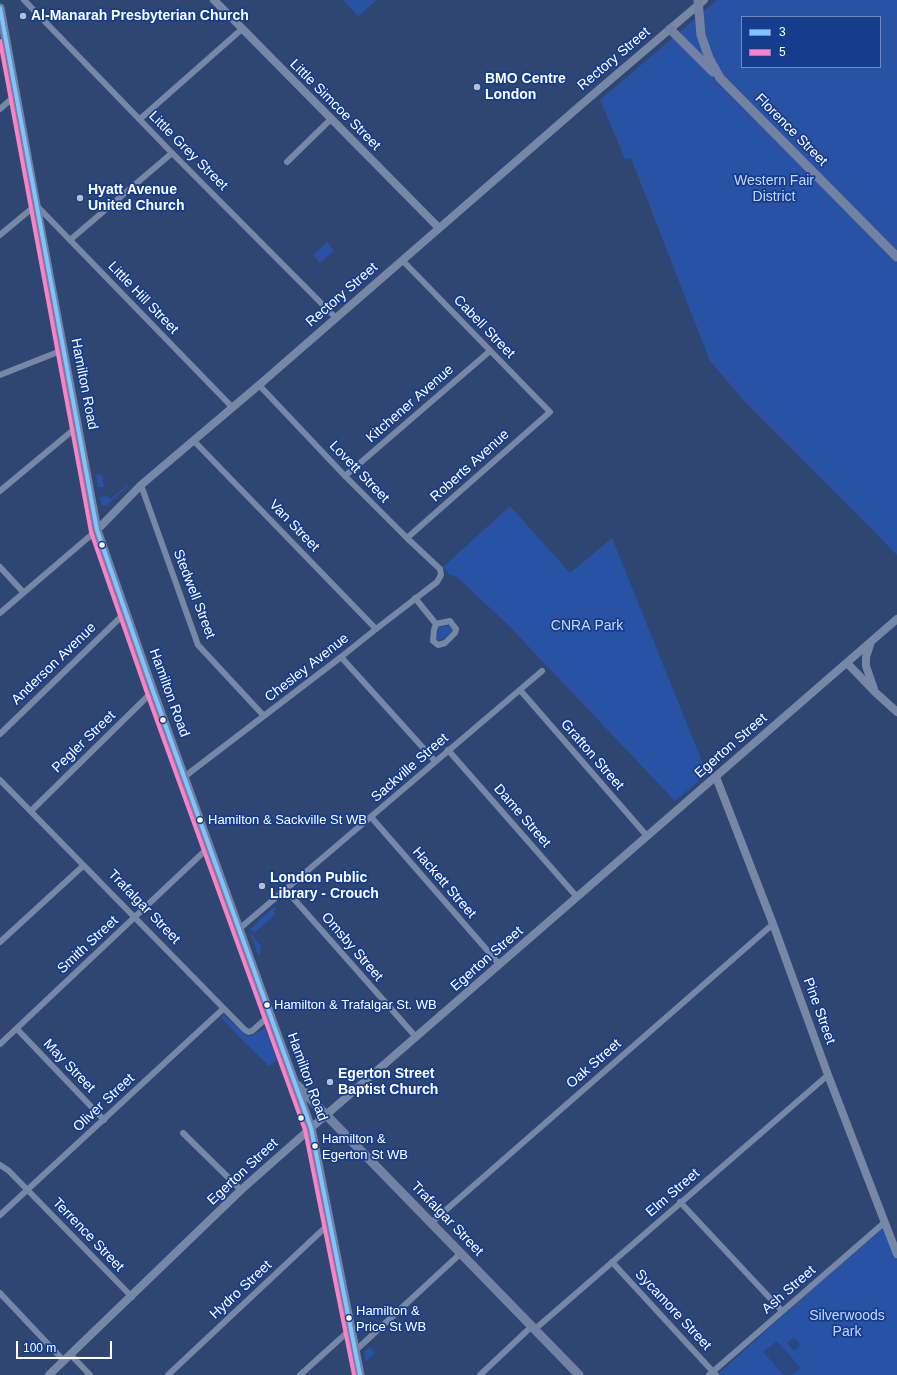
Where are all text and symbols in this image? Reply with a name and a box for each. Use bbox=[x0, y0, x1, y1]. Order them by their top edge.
place label: Al-Manarah Presbyterian Church bbox=[31, 8, 249, 24]
marker: Al-Manarah Presbyterian Church bbox=[18, 11, 28, 21]
legend bbox=[741, 16, 881, 68]
street label: Rectory Street bbox=[574, 24, 654, 94]
text: 3 bbox=[779, 25, 786, 39]
text: 5 bbox=[779, 45, 786, 59]
street label: Little Simcoe Street bbox=[286, 56, 384, 154]
place label: BMO Centre London bbox=[485, 71, 566, 104]
marker: BMO Centre London bbox=[472, 82, 482, 92]
street label: Florence Street bbox=[751, 90, 831, 170]
street label: Little Grey Street bbox=[145, 108, 231, 194]
park label: Western Fair District bbox=[734, 173, 814, 206]
place label: Hyatt Avenue United Church bbox=[88, 182, 184, 214]
marker: Hyatt Avenue United Church bbox=[75, 193, 85, 203]
street label: Little Hill Street bbox=[104, 258, 182, 338]
street label: Rectory Street bbox=[303, 259, 381, 331]
street label: Cabell Street bbox=[450, 292, 518, 362]
street label: Hamilton Road bbox=[67, 337, 101, 431]
street label: Kitchener Avenue bbox=[363, 361, 457, 447]
street label: Roberts Avenue bbox=[427, 426, 513, 506]
street label: Lovett Street bbox=[325, 438, 393, 506]
street label: Van Street bbox=[265, 497, 323, 555]
unlabelled marker bbox=[97, 540, 107, 550]
street label: Stedwell Street bbox=[169, 547, 219, 641]
park label: CNRA Park bbox=[551, 618, 623, 634]
street label: Anderson Avenue bbox=[8, 619, 100, 709]
street label: Chesley Avenue bbox=[262, 630, 352, 706]
street label: Hamilton Road bbox=[145, 647, 193, 739]
street label: Pegler Street bbox=[49, 708, 119, 776]
street label: Egerton Street bbox=[691, 710, 771, 782]
unlabelled marker bbox=[158, 715, 168, 725]
street label: Grafton Street bbox=[557, 716, 627, 794]
street label: Sackville Street bbox=[368, 730, 452, 806]
street label: Dame Street bbox=[490, 781, 554, 851]
place label: Hamilton & Sackville St WB bbox=[208, 812, 367, 828]
marker: Hamilton & Sackville St WB bbox=[195, 815, 205, 825]
street label: Hackett Street bbox=[409, 844, 479, 922]
street label: Trafalgar Street bbox=[104, 866, 184, 948]
place label: London Public Library - Crouch bbox=[270, 870, 379, 902]
marker: London Public Library - Crouch bbox=[257, 881, 267, 891]
street label: Omsby Street bbox=[318, 909, 386, 985]
street label: Smith Street bbox=[54, 913, 122, 977]
street label: Egerton Street bbox=[447, 923, 527, 995]
street label: Pine Street bbox=[799, 976, 839, 1046]
place label: Hamilton & Trafalgar St. WB bbox=[274, 997, 437, 1013]
marker: Hamilton & Trafalgar St. WB bbox=[262, 1000, 272, 1010]
street label: Hamilton Road bbox=[283, 1031, 331, 1123]
street label: May Street bbox=[39, 1036, 99, 1096]
street label: Oak Street bbox=[563, 1036, 625, 1092]
place label: Egerton Street Baptist Church bbox=[338, 1066, 438, 1098]
street label: Oliver Street bbox=[70, 1070, 138, 1136]
marker: Egerton Street Baptist Church bbox=[325, 1077, 335, 1087]
unlabelled marker bbox=[296, 1113, 306, 1123]
place label: Hamilton & Egerton St WB bbox=[322, 1131, 408, 1162]
street label: Egerton Street bbox=[204, 1135, 282, 1209]
marker: Hamilton & Egerton St WB bbox=[310, 1141, 320, 1151]
street label: Elm Street bbox=[643, 1165, 703, 1221]
street label: Trafalgar Street bbox=[407, 1178, 487, 1260]
street label: Terrence Street bbox=[49, 1195, 127, 1275]
street label: Hydro Street bbox=[207, 1257, 275, 1323]
street label: Ash Street bbox=[759, 1262, 819, 1318]
street label: Sycamore Street bbox=[631, 1266, 715, 1354]
place label: Hamilton & Price St WB bbox=[356, 1303, 426, 1334]
park label: Silverwoods Park bbox=[809, 1308, 885, 1340]
marker: Hamilton & Price St WB bbox=[344, 1313, 354, 1323]
scale bar bbox=[18, 1333, 114, 1359]
text: 100 m bbox=[23, 1341, 56, 1355]

